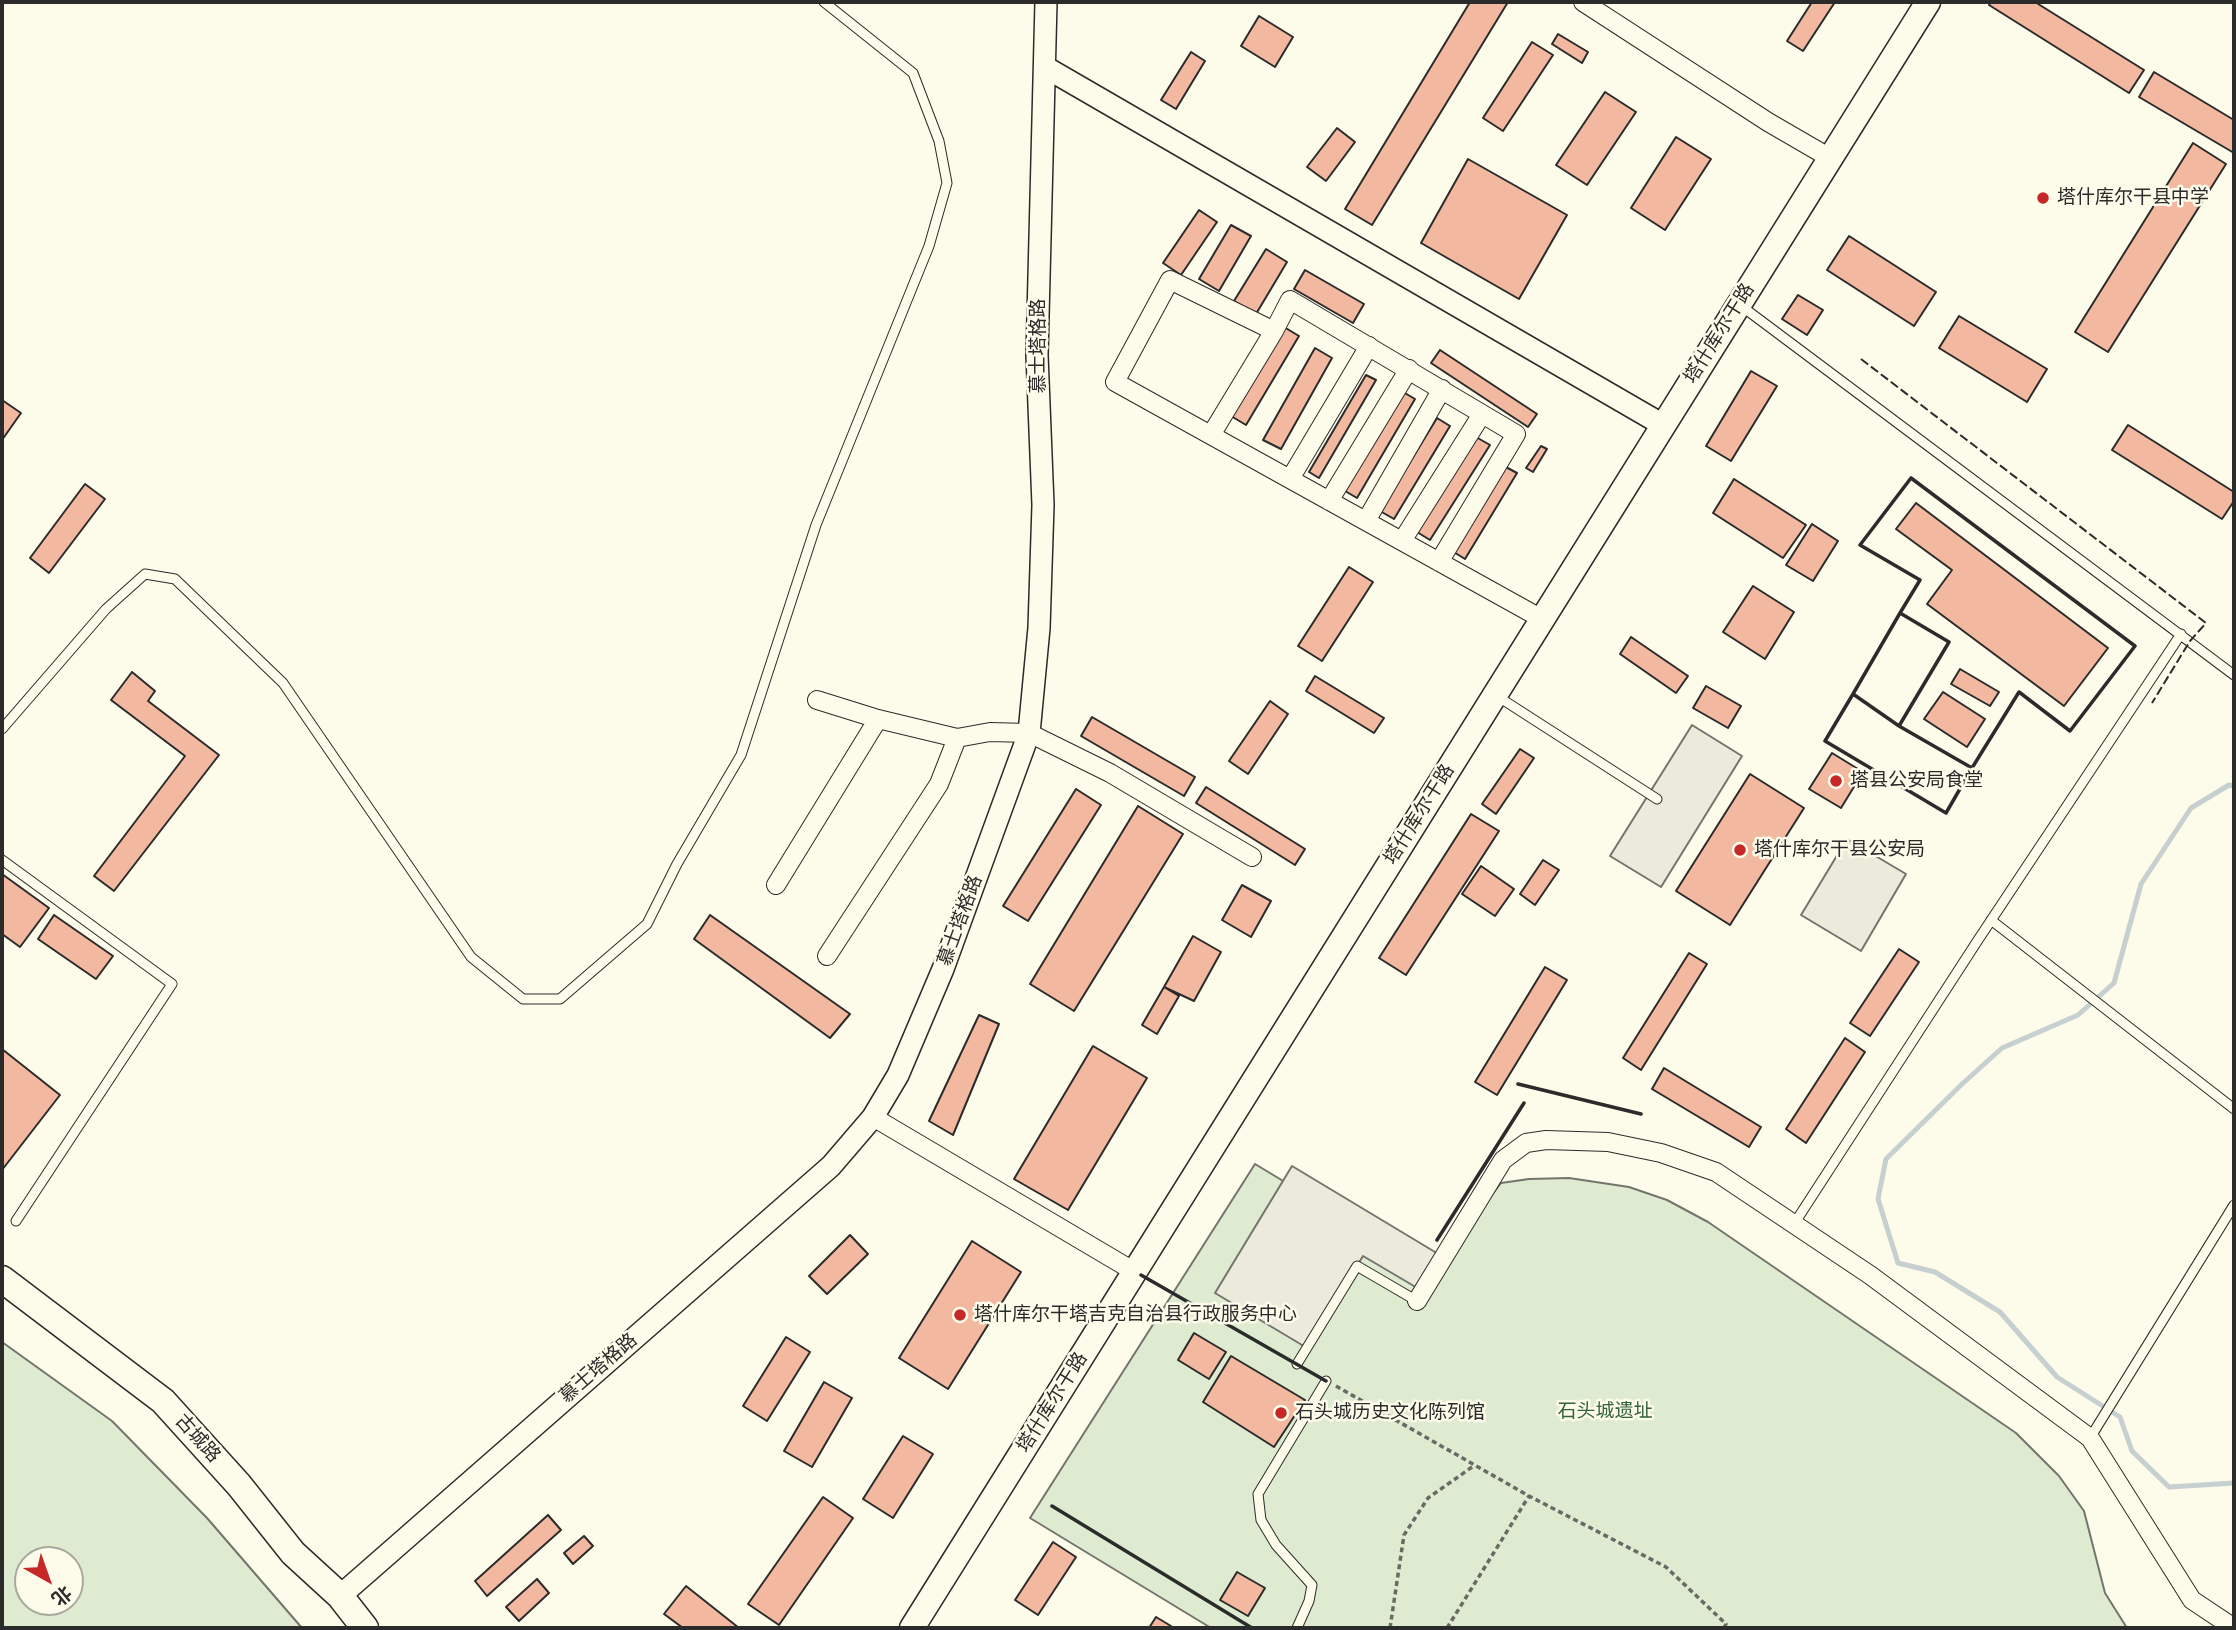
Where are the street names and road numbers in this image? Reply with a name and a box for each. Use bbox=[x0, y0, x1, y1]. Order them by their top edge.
street label: 塔什库尔干路 bbox=[1680, 280, 1760, 388]
street label: 慕士塔格路 bbox=[1028, 299, 1050, 393]
street label: 塔什库尔干路 bbox=[1380, 761, 1460, 869]
street label: 慕士塔格路 bbox=[934, 872, 988, 970]
street label: 慕士塔格路 bbox=[556, 1329, 642, 1409]
street label: 塔什库尔干路 bbox=[1013, 1349, 1093, 1457]
street label: 古城路 bbox=[169, 1410, 225, 1468]

